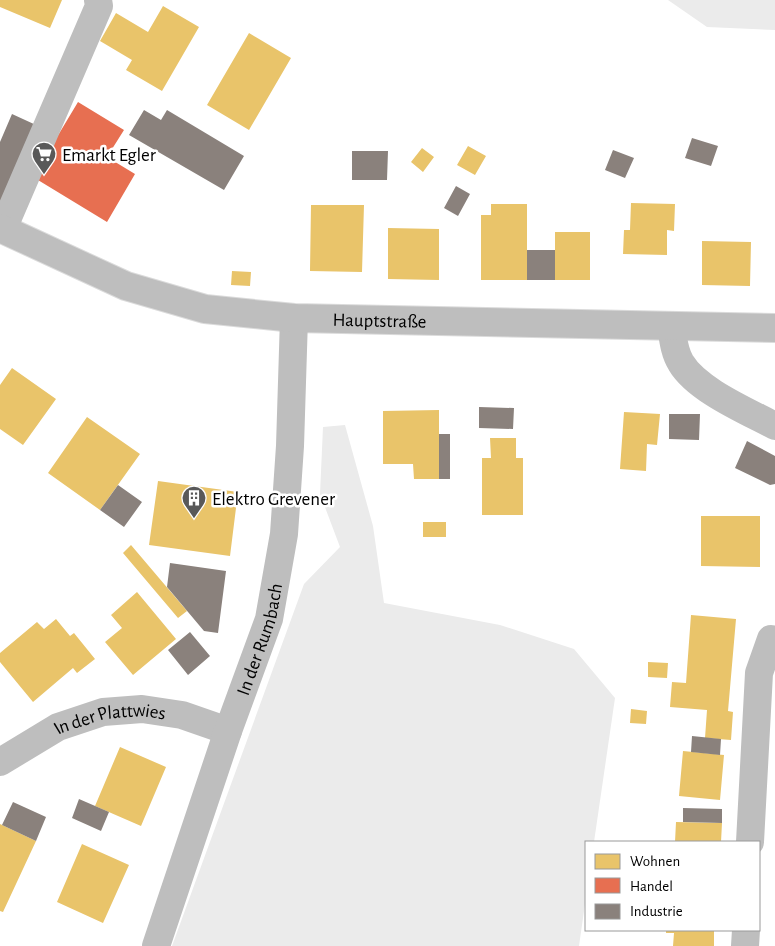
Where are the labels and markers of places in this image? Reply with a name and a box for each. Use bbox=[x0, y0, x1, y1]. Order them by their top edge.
supermarket icon: Emarkt Egler bbox=[31, 141, 57, 175]
place label: Emarkt Egler bbox=[62, 146, 156, 165]
building icon: Elektro Grevener bbox=[181, 485, 207, 519]
place label: Elektro Grevener bbox=[212, 490, 335, 509]

